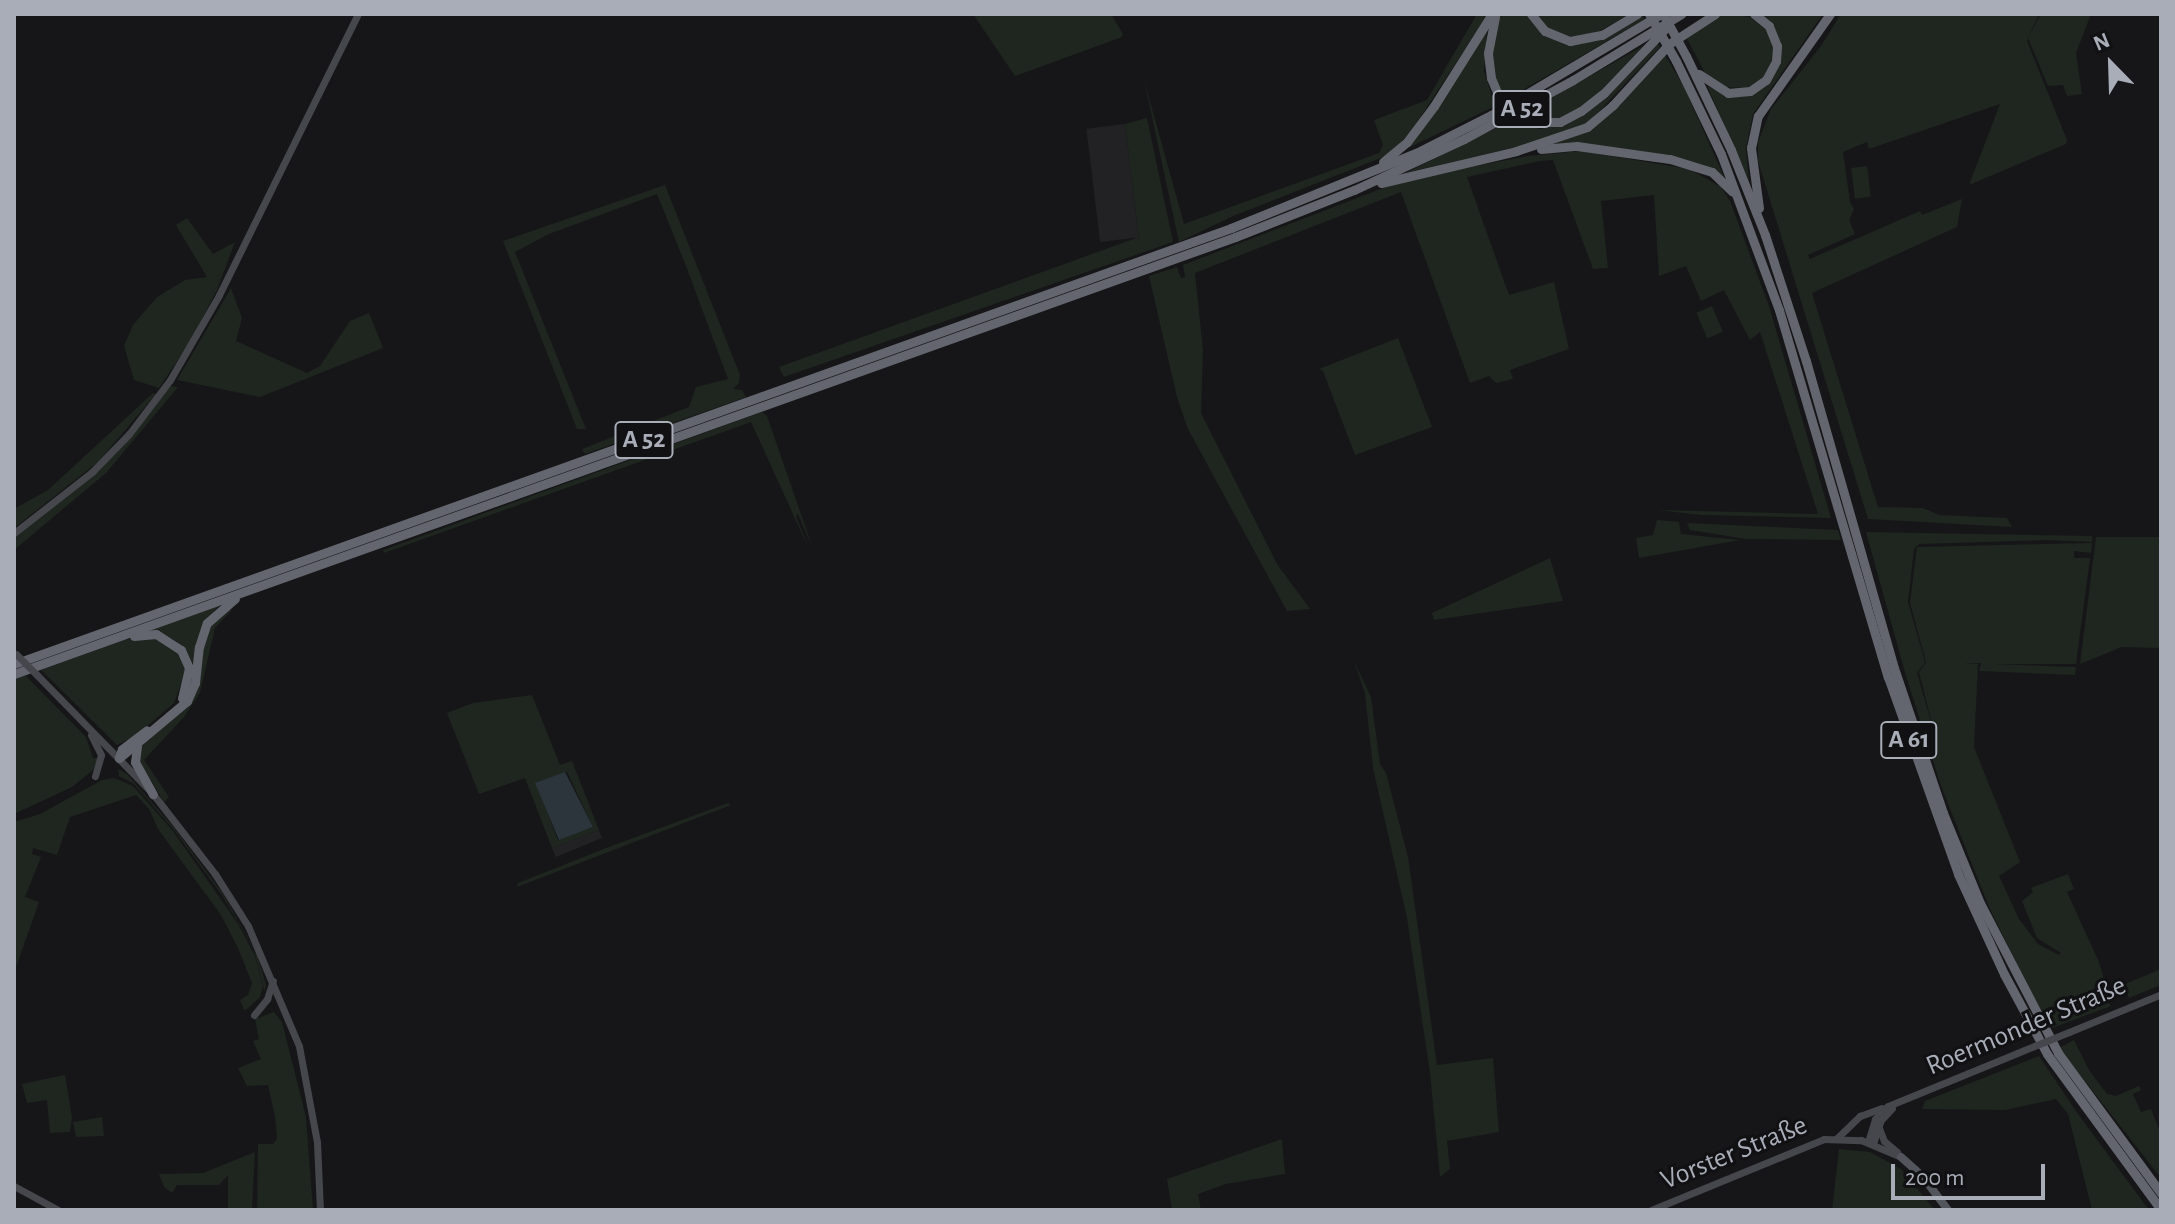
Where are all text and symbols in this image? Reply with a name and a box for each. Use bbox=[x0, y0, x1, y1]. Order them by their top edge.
north arrow bbox=[2071, 24, 2151, 104]
text: N bbox=[2090, 29, 2113, 55]
road number: A 52 bbox=[1492, 87, 1552, 131]
road number: A 52 bbox=[614, 418, 674, 462]
road number: A 61 bbox=[1879, 718, 1939, 762]
street label: Roermonder Straße bbox=[1921, 969, 2131, 1083]
street label: Vorster Straße bbox=[1656, 1108, 1812, 1198]
scale bar bbox=[1895, 1148, 2049, 1198]
text: 200 m bbox=[1905, 1166, 1964, 1190]

